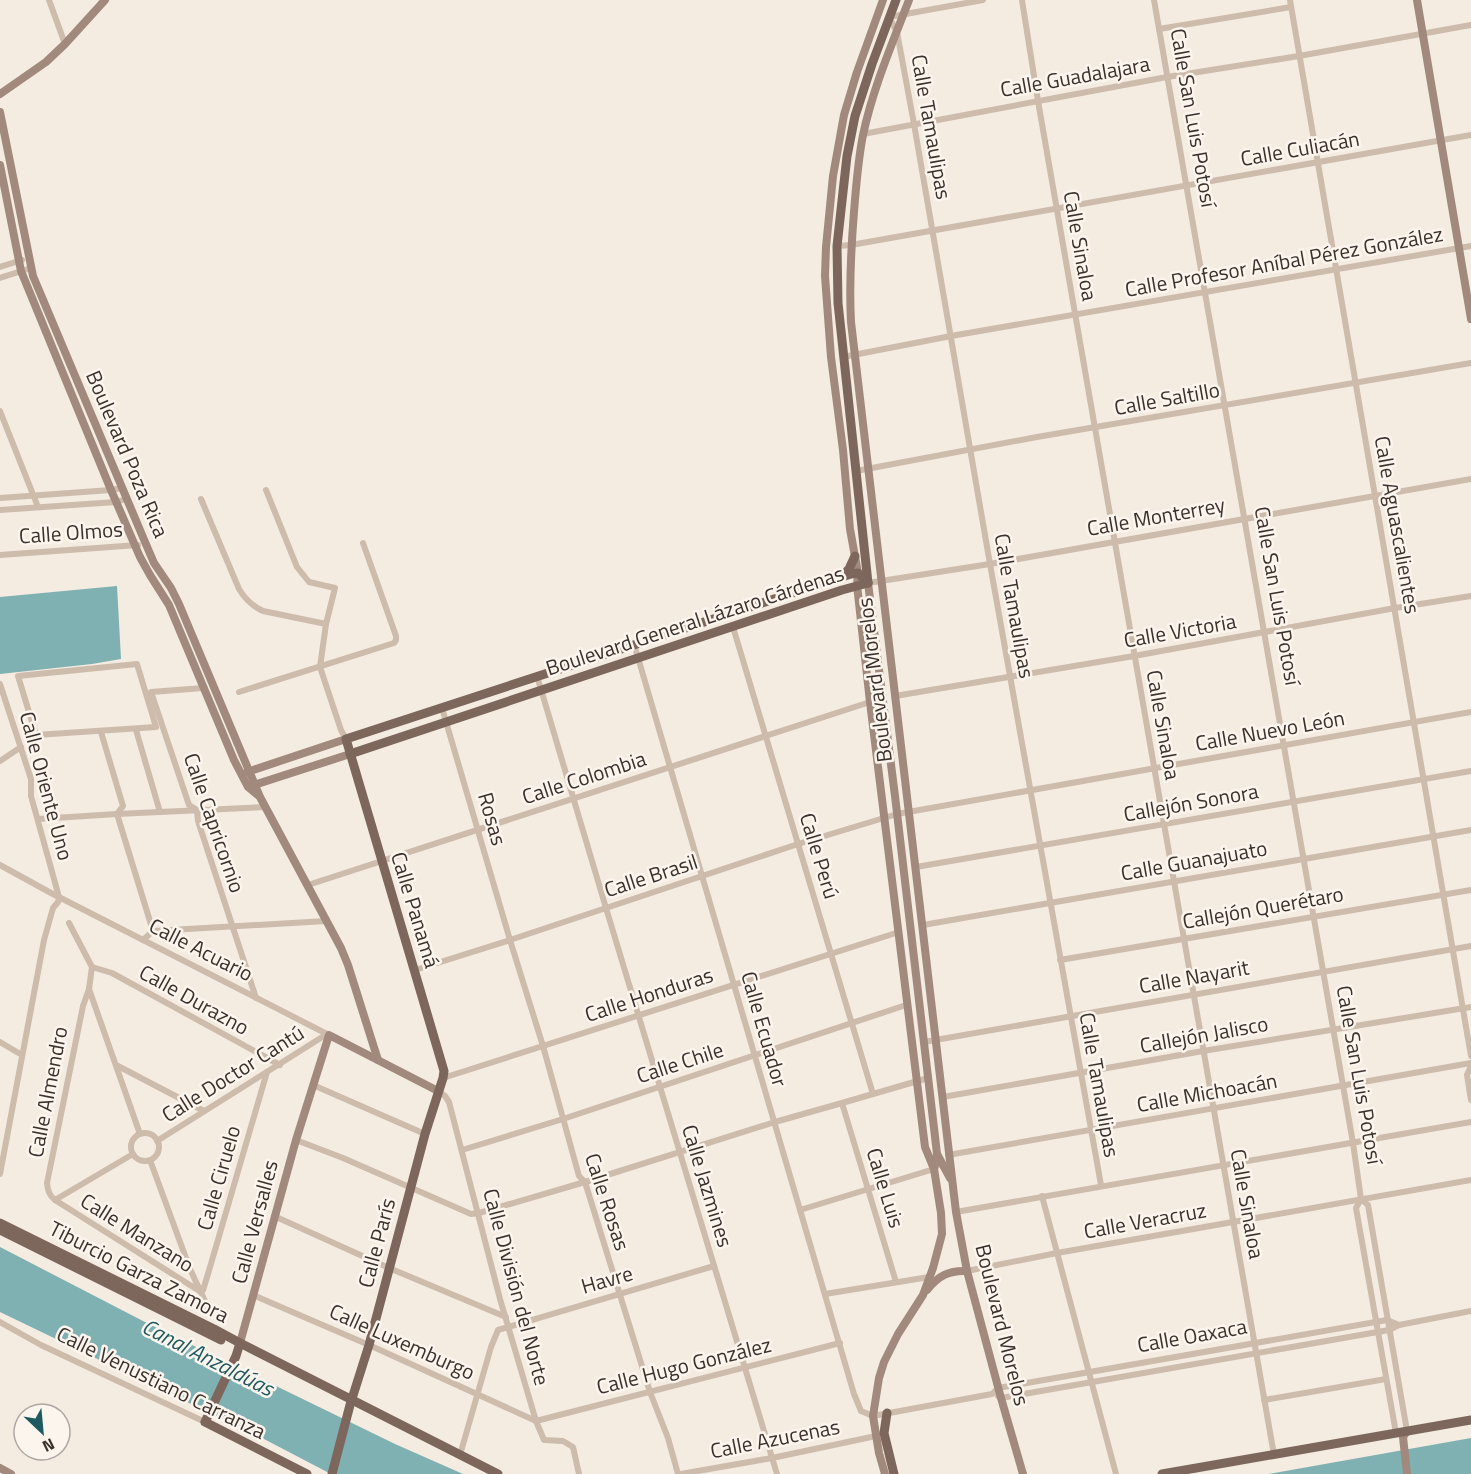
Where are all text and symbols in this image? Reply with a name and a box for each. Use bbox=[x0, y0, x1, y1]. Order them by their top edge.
street label: Calle San Luis Potosí bbox=[1163, 26, 1226, 211]
street label: Calle Guadalajara bbox=[998, 47, 1153, 105]
street label: Calle Tamaulipas bbox=[903, 52, 960, 202]
street label: Calle Culiacán bbox=[1238, 122, 1362, 174]
street label: Calle Sinaloa bbox=[1056, 188, 1106, 304]
street label: Calle Profesor Aníbal Pérez González bbox=[1122, 217, 1445, 305]
street label: Boulevard Poza Rica bbox=[78, 365, 178, 543]
street label: Calle Saltillo bbox=[1112, 373, 1222, 423]
street label: Calle Aguascalientes bbox=[1367, 433, 1429, 616]
street label: Calle Monterrey bbox=[1084, 488, 1227, 544]
street label: Calle San Luis Potosí bbox=[1247, 504, 1310, 689]
street label: Calle Olmos bbox=[18, 512, 124, 552]
street label: Calle Tamaulipas bbox=[986, 531, 1043, 681]
street label: Boulevard General Lázaro Cárdenas bbox=[541, 557, 848, 683]
street label: Boulevard Morelos bbox=[848, 596, 900, 764]
street label: Calle Victoria bbox=[1121, 604, 1239, 656]
street label: Calle Sinaloa bbox=[1139, 667, 1189, 783]
street label: Calle Nuevo León bbox=[1193, 701, 1347, 759]
street label: Calle Oriente Uno bbox=[12, 708, 82, 864]
street label: Calle Colombia bbox=[517, 742, 650, 812]
street label: Calle Capricornio bbox=[176, 748, 254, 897]
street label: Callejón Sonora bbox=[1121, 774, 1261, 830]
street label: Rosas bbox=[470, 788, 516, 849]
street label: Calle Perú bbox=[792, 809, 848, 903]
street label: Calle Guanajuato bbox=[1118, 831, 1269, 889]
street label: Calle Brasil bbox=[600, 845, 702, 905]
street label: Calle Panamá bbox=[383, 848, 449, 972]
street label: Callejón Querétaro bbox=[1180, 877, 1346, 937]
street label: Calle Acuario bbox=[144, 909, 259, 989]
street label: Calle Nayarit bbox=[1136, 950, 1252, 1001]
street label: Calle Durazno bbox=[134, 956, 255, 1043]
street label: Calle Honduras bbox=[580, 958, 717, 1030]
street label: Calle Ecuador bbox=[733, 967, 797, 1090]
street label: Calle San Luis Potosí bbox=[1329, 983, 1392, 1168]
street label: Callejón Jalisco bbox=[1137, 1007, 1271, 1061]
street label: Calle Tamaulipas bbox=[1071, 1010, 1128, 1160]
street label: Calle Doctor Cantú bbox=[155, 1016, 310, 1130]
street label: Calle Almendro bbox=[19, 1024, 75, 1160]
street label: Calle Chile bbox=[632, 1033, 727, 1091]
street label: Calle Michoacán bbox=[1134, 1064, 1280, 1120]
street label: Calle Jazmines bbox=[674, 1120, 742, 1251]
street label: Calle Ciruelo bbox=[188, 1121, 248, 1234]
street label: Calle Luis bbox=[859, 1144, 913, 1232]
street label: Calle Sinaloa bbox=[1223, 1146, 1273, 1262]
street label: Calle Rosas bbox=[577, 1149, 639, 1255]
street label: Calle Versalles bbox=[222, 1156, 286, 1287]
street label: Calle Manzano bbox=[74, 1184, 201, 1280]
street label: Calle División del Norte bbox=[475, 1185, 559, 1389]
street label: Calle Veracruz bbox=[1081, 1193, 1209, 1247]
street label: Calle París bbox=[349, 1194, 403, 1291]
street label: Tiburcio Garza Zamora bbox=[44, 1212, 235, 1331]
street label: Boulevard Morelos bbox=[967, 1241, 1039, 1409]
street label: Havre bbox=[577, 1256, 636, 1302]
street label: Calle Luxemburgo bbox=[324, 1295, 480, 1388]
water label: Canal Anzaldúas bbox=[136, 1309, 281, 1405]
street label: Calle Oaxaca bbox=[1134, 1310, 1250, 1360]
street label: Calle Venustiano Carranza bbox=[51, 1318, 272, 1447]
street label: Calle Hugo González bbox=[593, 1328, 775, 1402]
north arrow bbox=[12, 1402, 72, 1462]
street label: Calle Azucenas bbox=[707, 1410, 842, 1466]
text: N bbox=[38, 1432, 59, 1459]

